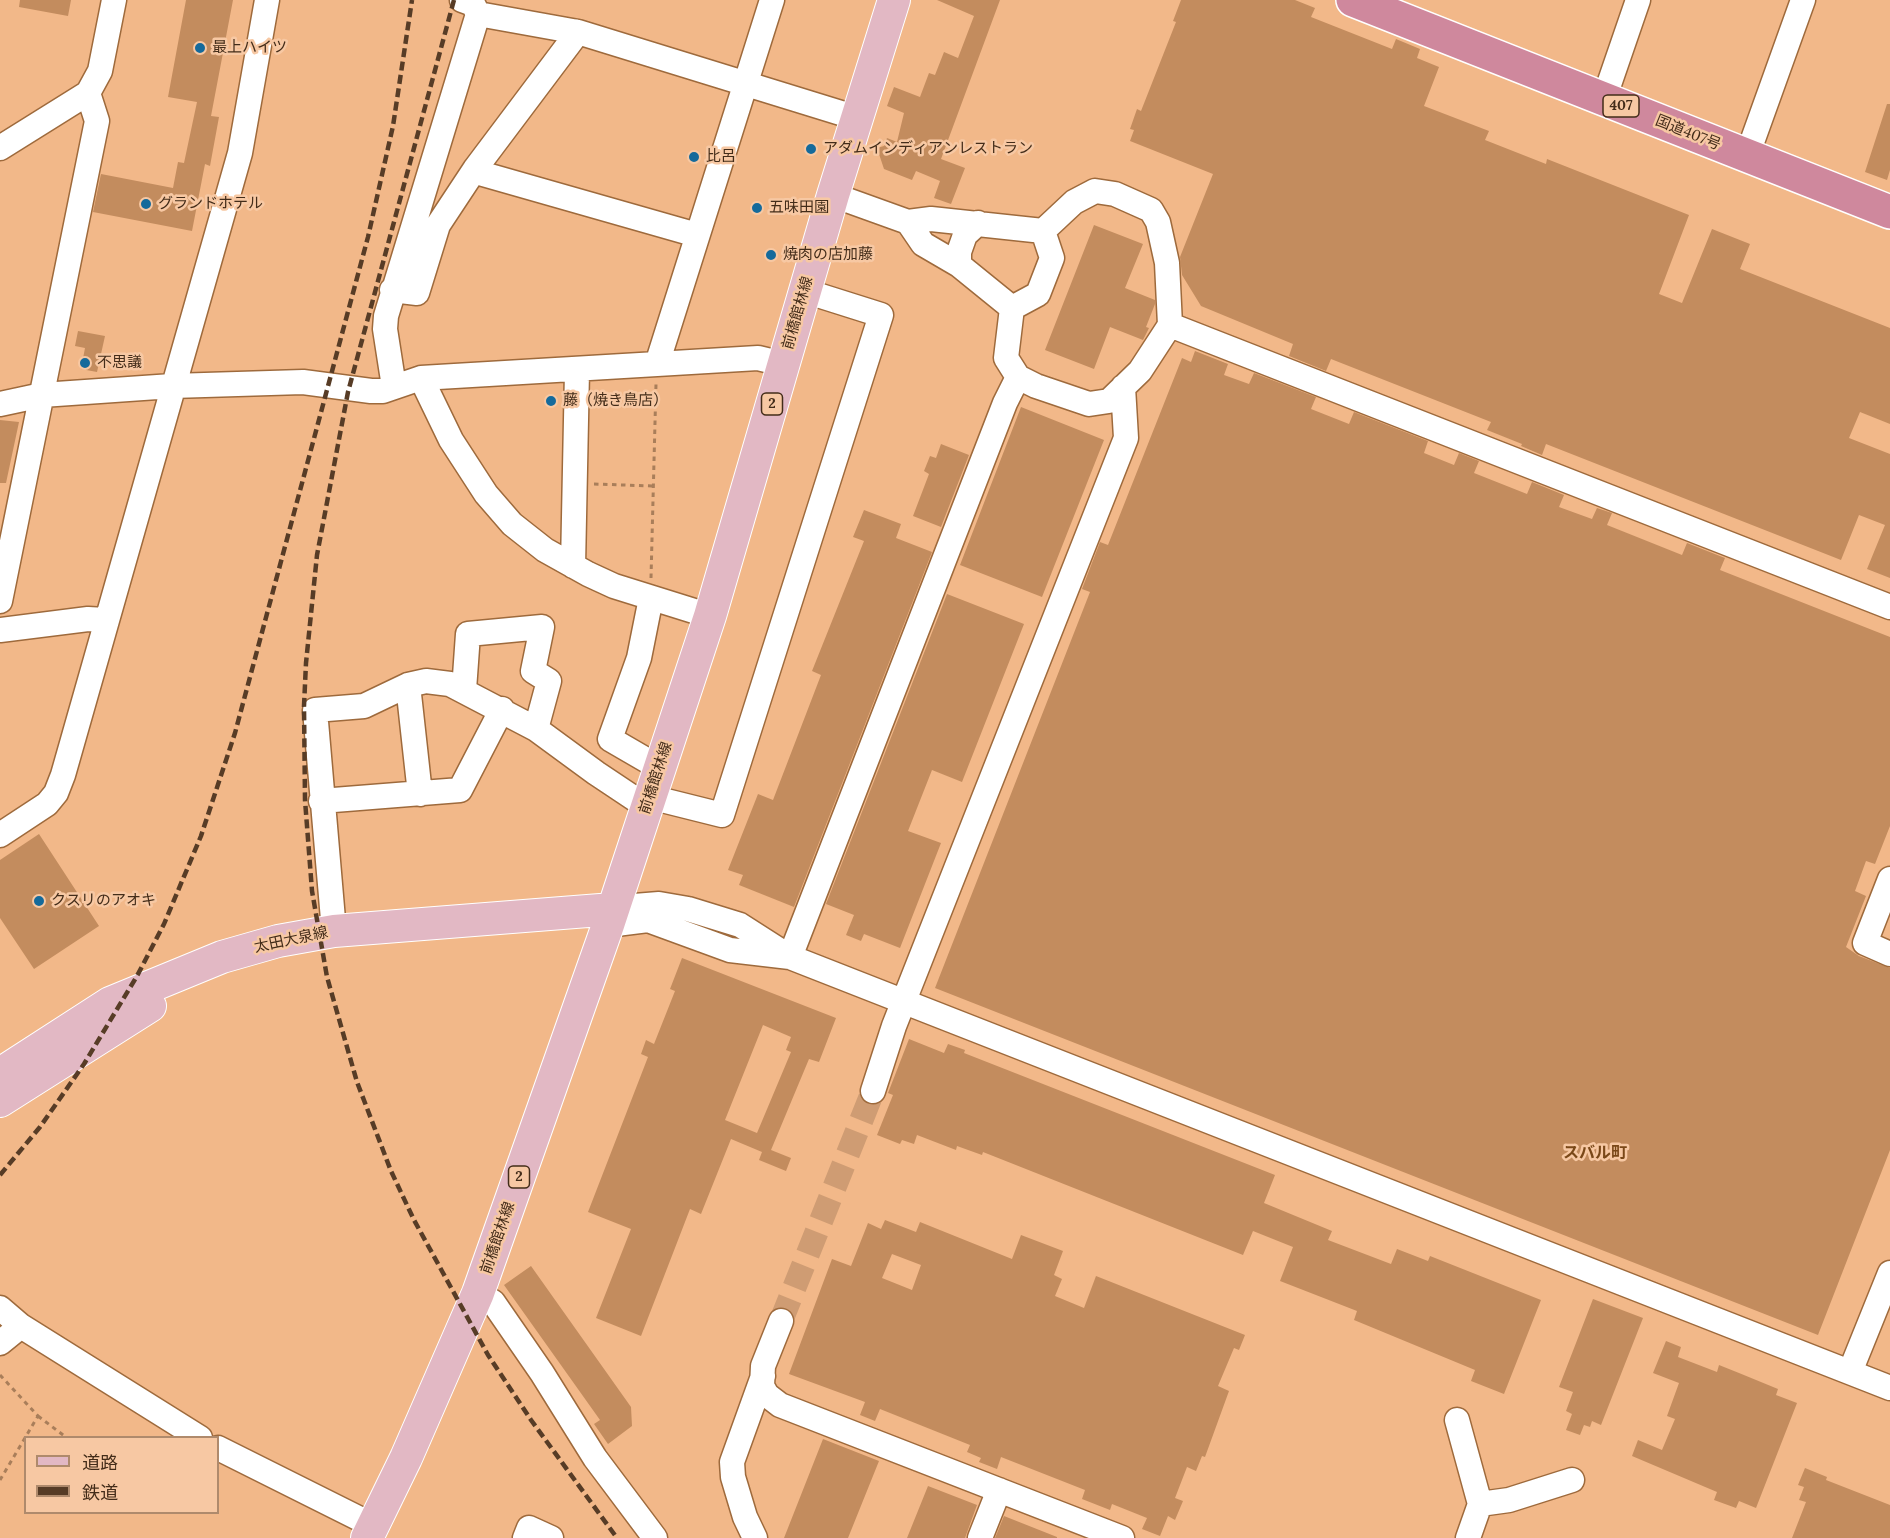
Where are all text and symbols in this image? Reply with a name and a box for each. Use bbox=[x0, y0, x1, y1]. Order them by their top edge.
place label: 最上ハイツ bbox=[212, 39, 287, 57]
marker: 最上ハイツ bbox=[193, 41, 207, 55]
road number: 407 bbox=[1603, 95, 1639, 117]
street label: 国道407号 bbox=[1653, 112, 1723, 154]
place label: アダムインディアンレストラン bbox=[823, 140, 1033, 158]
marker: アダムインディアンレストラン bbox=[804, 142, 818, 156]
place label: 比呂 bbox=[706, 148, 736, 166]
marker: 比呂 bbox=[687, 150, 701, 164]
place label: グランドホテル bbox=[158, 195, 263, 213]
marker: グランドホテル bbox=[139, 197, 153, 211]
place label: 五味田園 bbox=[769, 199, 829, 217]
marker: 五味田園 bbox=[750, 201, 764, 215]
place label: 焼肉の店加藤 bbox=[783, 246, 873, 264]
marker: 焼肉の店加藤 bbox=[764, 248, 778, 262]
street label: 前橋館林線 bbox=[779, 274, 817, 352]
place label: 不思議 bbox=[97, 354, 142, 372]
marker: 不思議 bbox=[78, 356, 92, 370]
place label: 藤（焼き鳥店） bbox=[563, 392, 668, 410]
road number: 2 bbox=[762, 393, 782, 415]
marker: 藤（焼き鳥店） bbox=[544, 394, 558, 408]
street label: 前橋館林線 bbox=[636, 740, 676, 816]
place label: クスリのアオキ bbox=[51, 892, 156, 910]
marker: クスリのアオキ bbox=[32, 894, 46, 908]
street label: 太田大泉線 bbox=[252, 923, 330, 957]
district label: スバル町 bbox=[1563, 1143, 1627, 1163]
road number: 2 bbox=[508, 1166, 530, 1188]
street label: 前橋館林線 bbox=[477, 1200, 519, 1276]
legend bbox=[24, 1436, 219, 1514]
text: 道路 bbox=[82, 1451, 118, 1474]
text: 鉄道 bbox=[82, 1481, 118, 1504]

